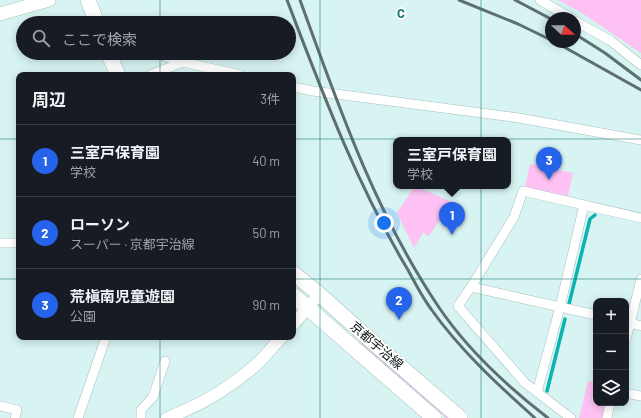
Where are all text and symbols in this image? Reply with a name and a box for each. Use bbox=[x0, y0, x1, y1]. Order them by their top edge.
text: C bbox=[397, 5, 405, 21]
north arrow bbox=[545, 12, 581, 48]
search box bbox=[16, 16, 296, 60]
icon: search bbox=[30, 27, 52, 49]
text: ここで検索 bbox=[62, 30, 137, 48]
text: 周辺 bbox=[32, 89, 66, 109]
text: 3件 bbox=[260, 91, 280, 107]
popup bbox=[393, 137, 511, 189]
text: 三室戸保育園 bbox=[70, 143, 160, 161]
text: 三室戸保育園 bbox=[407, 145, 497, 163]
pin: 3 bbox=[536, 147, 562, 180]
text: 1 bbox=[43, 153, 47, 169]
text: 40 m bbox=[252, 153, 280, 169]
text: 学校 bbox=[70, 164, 96, 180]
text: 学校 bbox=[407, 166, 433, 182]
pin: 1 bbox=[439, 202, 465, 235]
your location bbox=[374, 213, 394, 233]
text: ローソン bbox=[70, 215, 130, 233]
text: 2 bbox=[41, 225, 49, 241]
text: 50 m bbox=[253, 225, 280, 241]
text: スーパー · 京都宇治線 bbox=[70, 236, 195, 252]
text: 荒槇南児童遊園 bbox=[70, 287, 175, 305]
pin: 2 bbox=[386, 287, 412, 320]
text: 3 bbox=[41, 297, 49, 313]
text: 90 m bbox=[253, 297, 280, 313]
map controls bbox=[593, 298, 629, 406]
button: + bbox=[593, 298, 629, 334]
text: 公園 bbox=[70, 308, 96, 324]
street label: 京都宇治線 bbox=[347, 318, 407, 372]
button: − bbox=[593, 334, 629, 370]
button: layers bbox=[593, 370, 629, 406]

